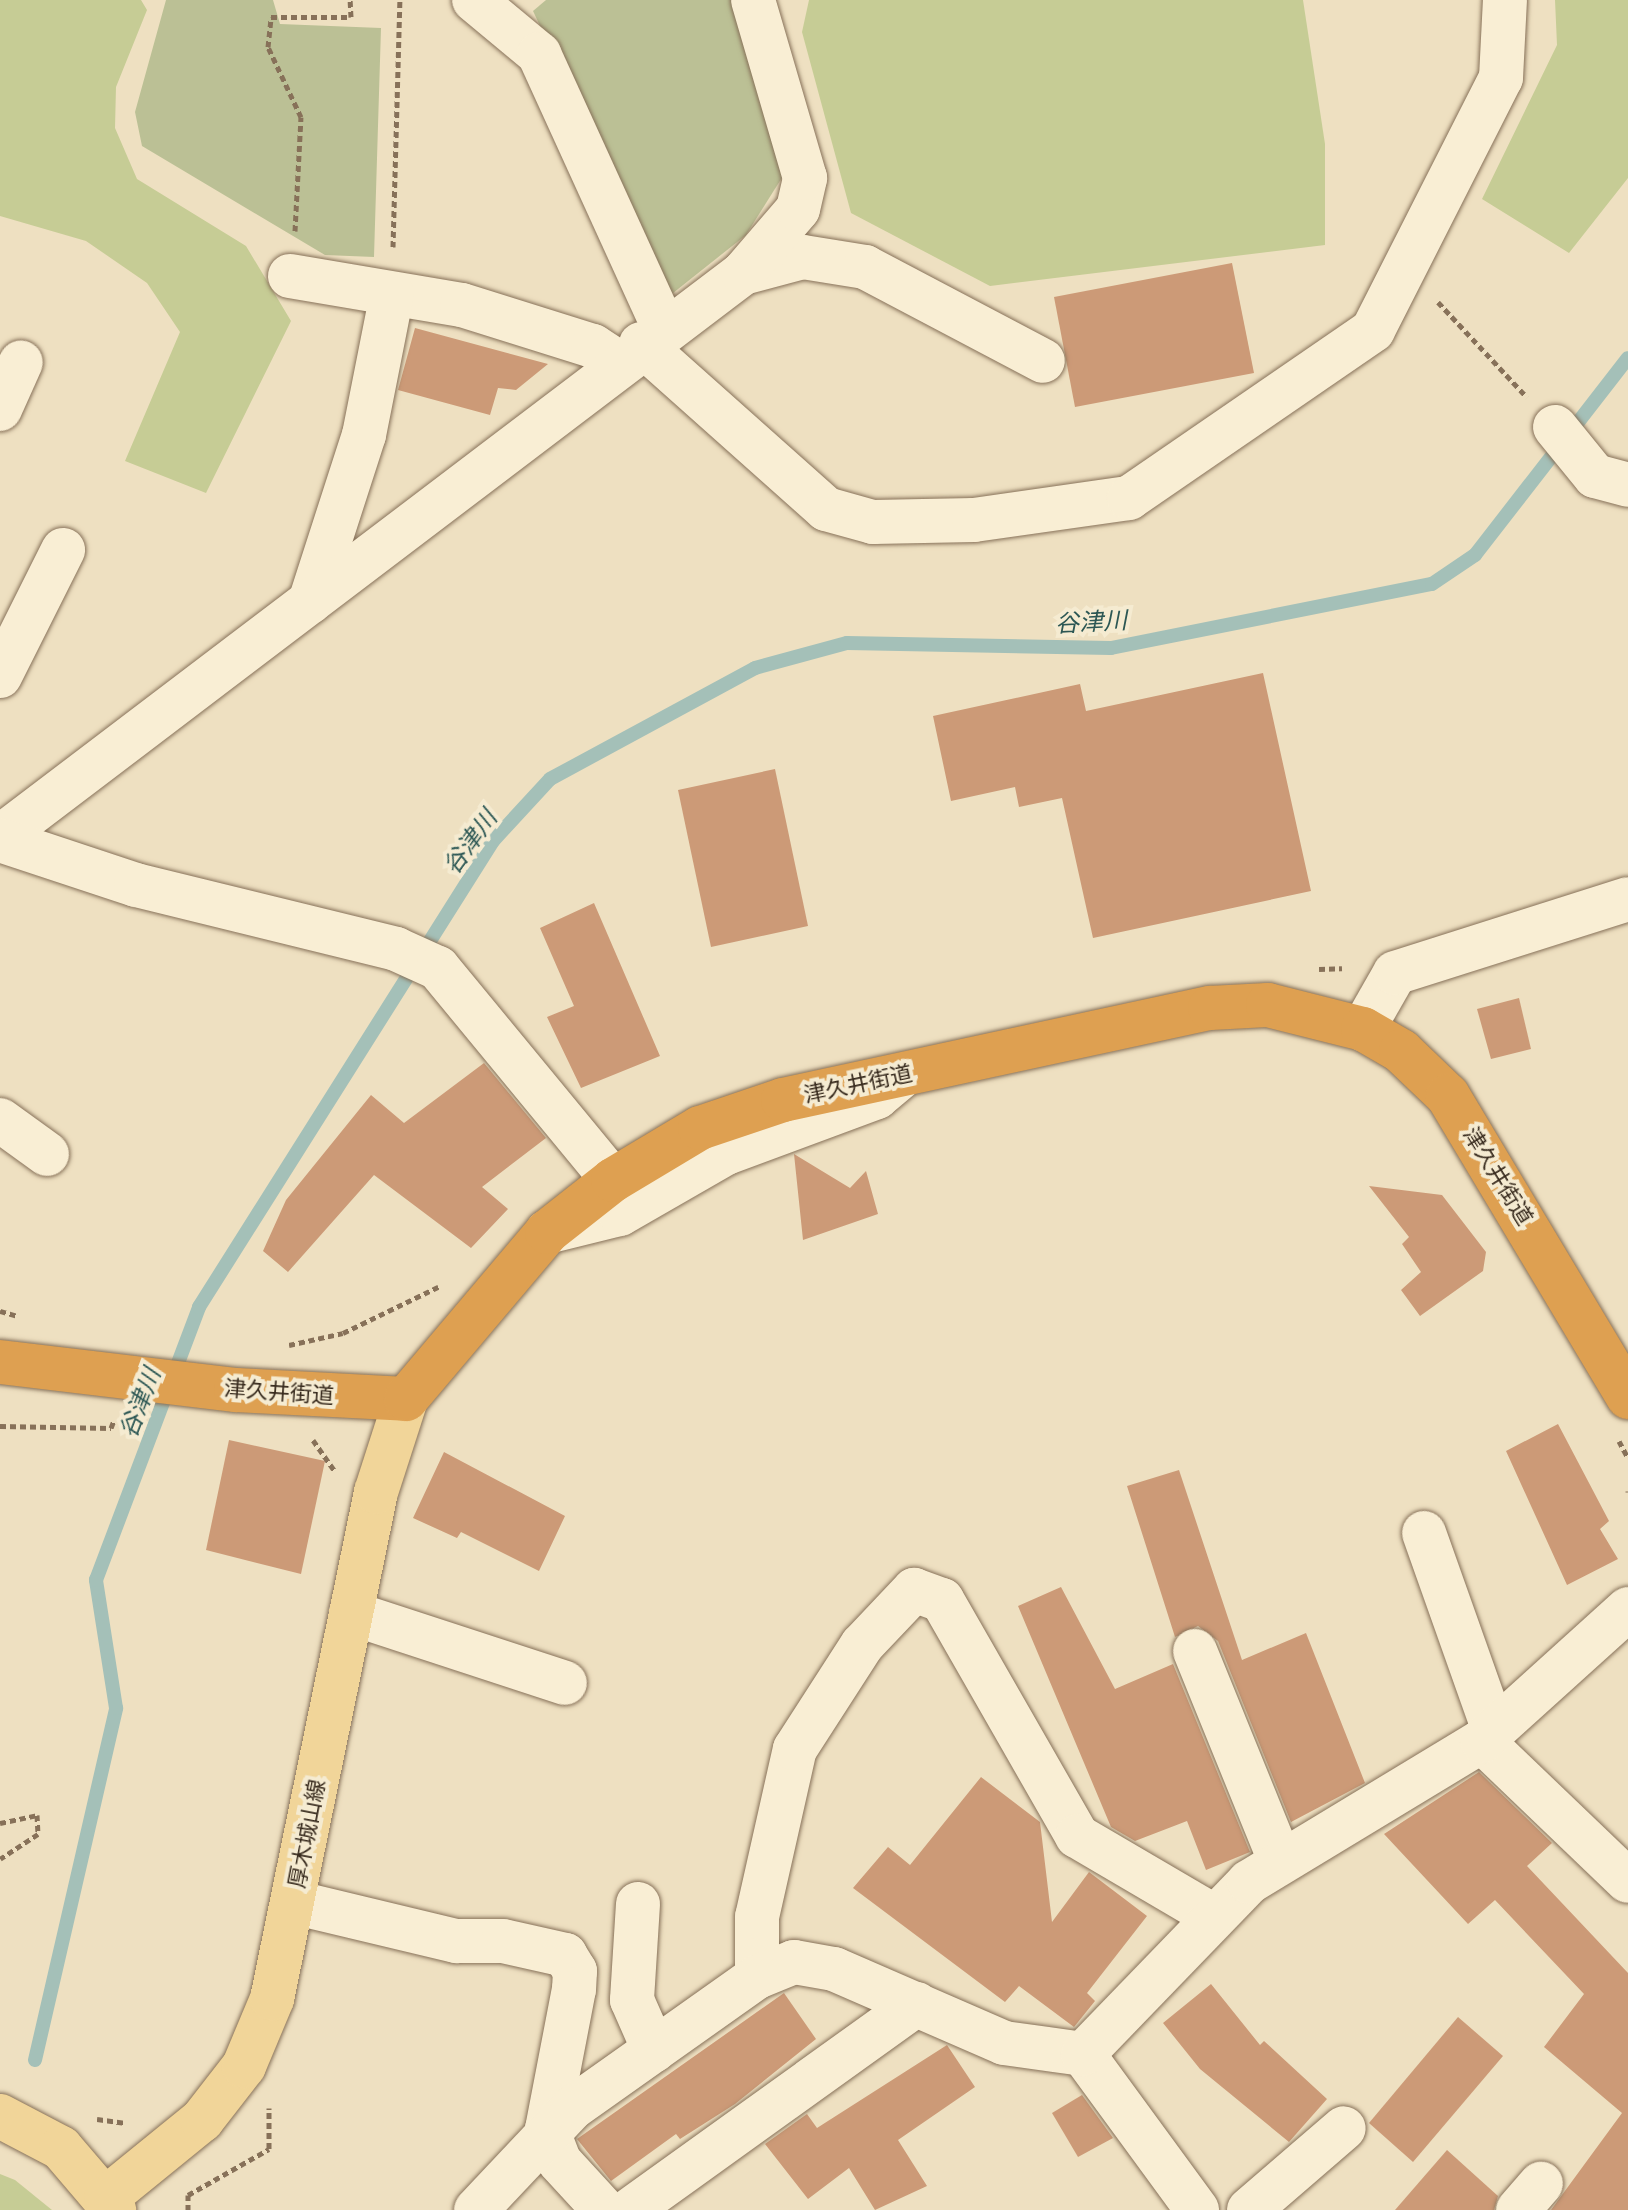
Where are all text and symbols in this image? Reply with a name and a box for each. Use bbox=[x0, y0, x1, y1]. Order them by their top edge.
water label: 谷津川 bbox=[1054, 606, 1128, 638]
water label: 谷津川 bbox=[437, 804, 503, 880]
street label: 津久井街道 bbox=[801, 1060, 915, 1108]
street label: 津久井街道 bbox=[1458, 1122, 1538, 1230]
water label: 谷津川 bbox=[114, 1364, 166, 1442]
street label: 津久井街道 bbox=[223, 1375, 335, 1409]
street label: 厚木城山線 bbox=[284, 1777, 330, 1891]

